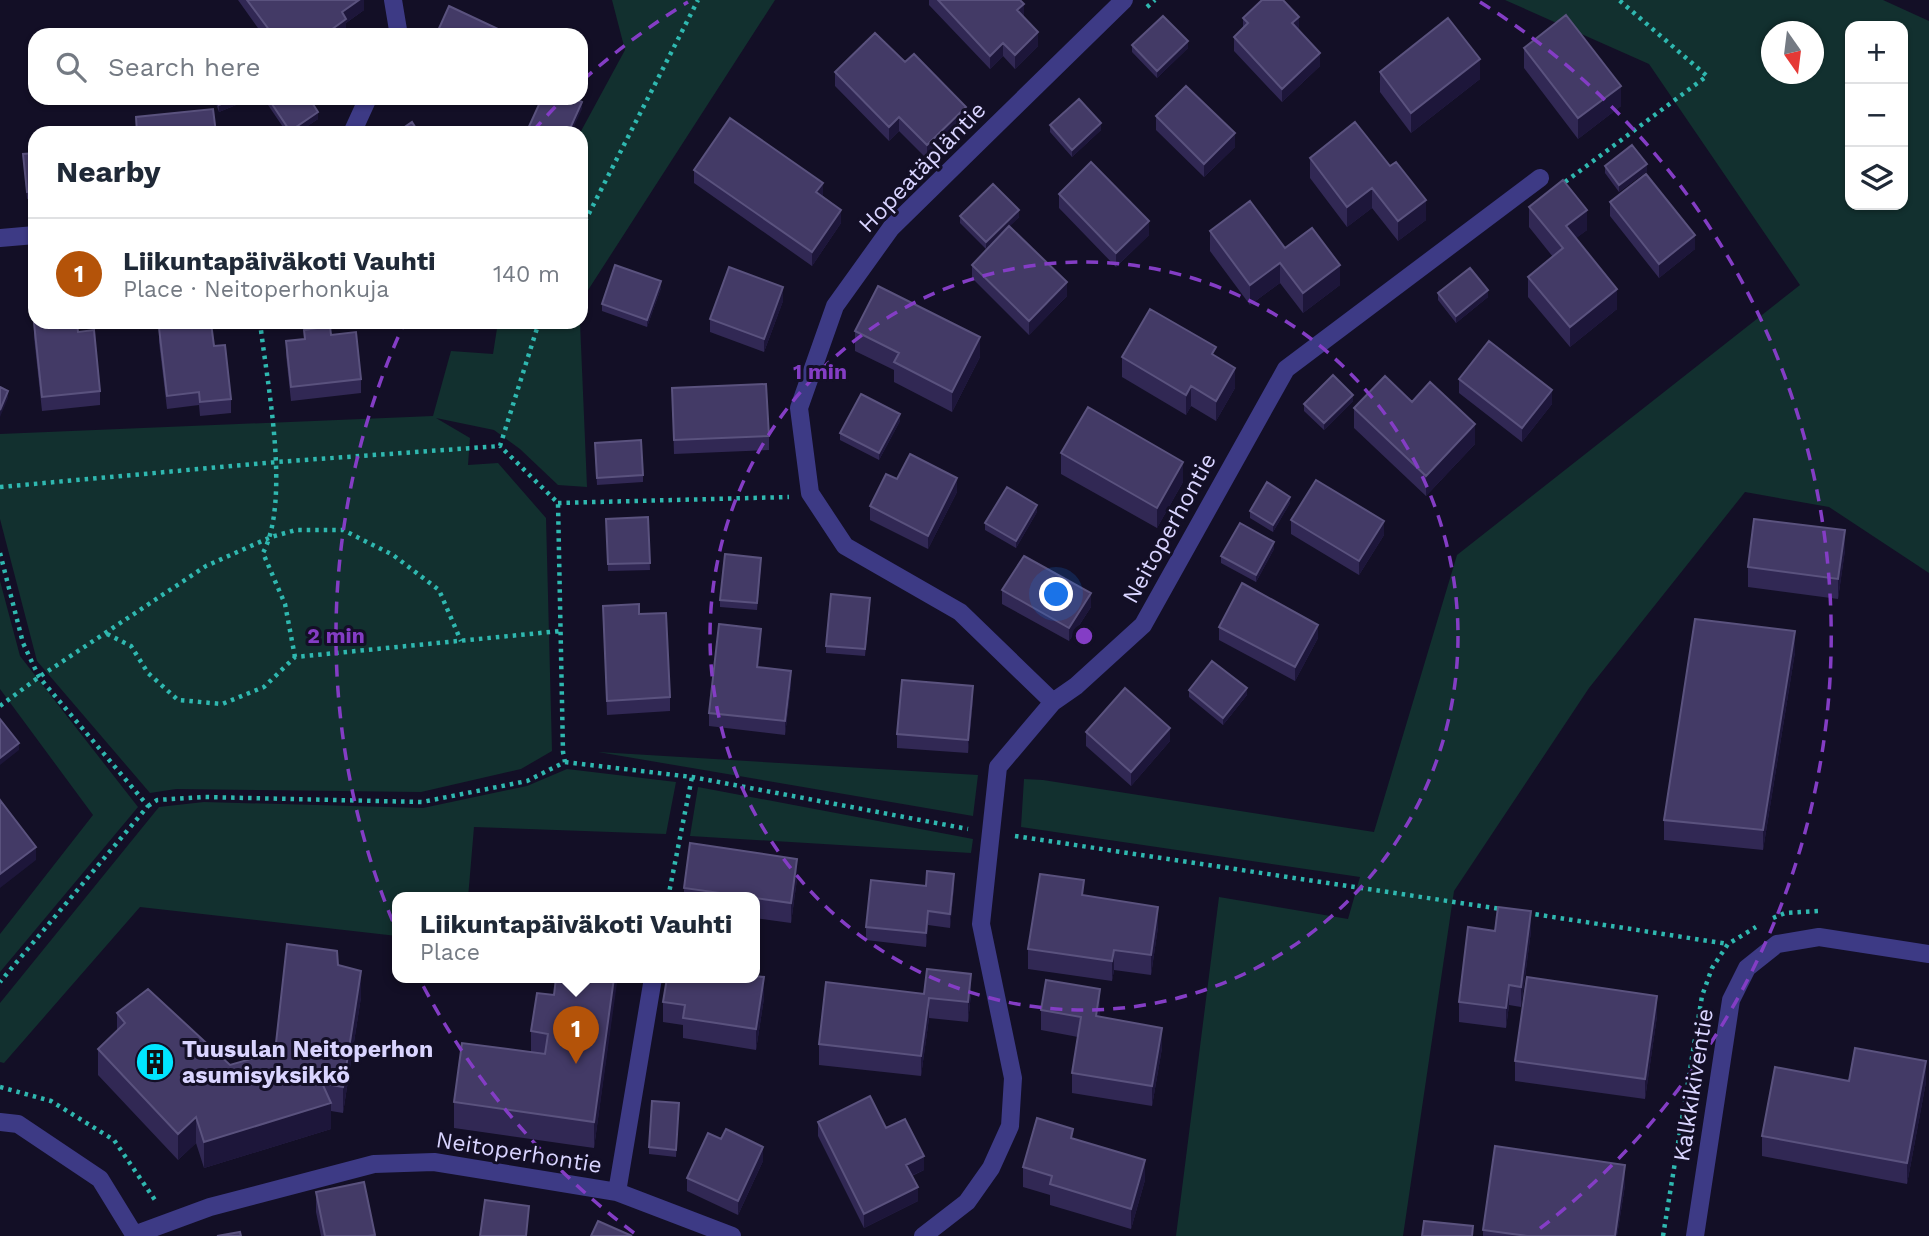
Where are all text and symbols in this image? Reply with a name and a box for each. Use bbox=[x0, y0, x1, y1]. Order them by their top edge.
north arrow bbox=[1761, 21, 1824, 84]
map controls bbox=[1845, 21, 1908, 210]
button: + bbox=[1845, 21, 1908, 84]
search box bbox=[28, 28, 588, 105]
icon: search bbox=[52, 48, 90, 86]
text: Search here bbox=[108, 52, 260, 82]
button: − bbox=[1845, 84, 1908, 147]
street label: Hopeatäpläntie bbox=[853, 96, 991, 238]
button: layers bbox=[1845, 147, 1908, 210]
text: Nearby bbox=[56, 154, 161, 189]
text: Liikuntapäiväkoti Vauhti bbox=[123, 246, 436, 276]
text: 1 bbox=[74, 261, 84, 288]
text: 140 m bbox=[493, 261, 560, 288]
text: Place · Neitoperhonkuja bbox=[123, 276, 389, 303]
text: 1 min bbox=[793, 359, 847, 384]
street label: Neitoperhontie bbox=[1117, 448, 1222, 608]
your location bbox=[1039, 577, 1073, 611]
text: 2 min bbox=[307, 623, 365, 648]
centre of rings bbox=[1072, 624, 1096, 648]
popup bbox=[392, 892, 760, 983]
text: Liikuntapäiväkoti Vauhti bbox=[420, 909, 732, 939]
text: Place bbox=[420, 939, 480, 966]
pin: 1 bbox=[553, 1006, 599, 1064]
street label: Kalkkikiventie bbox=[1668, 1007, 1719, 1163]
place label: Tuusulan Neitoperhon asumisyksikkö bbox=[182, 1036, 433, 1089]
building icon: Tuusulan Neitoperhon asumisyksikkö bbox=[134, 1041, 176, 1083]
street label: Neitoperhontie bbox=[434, 1126, 604, 1179]

